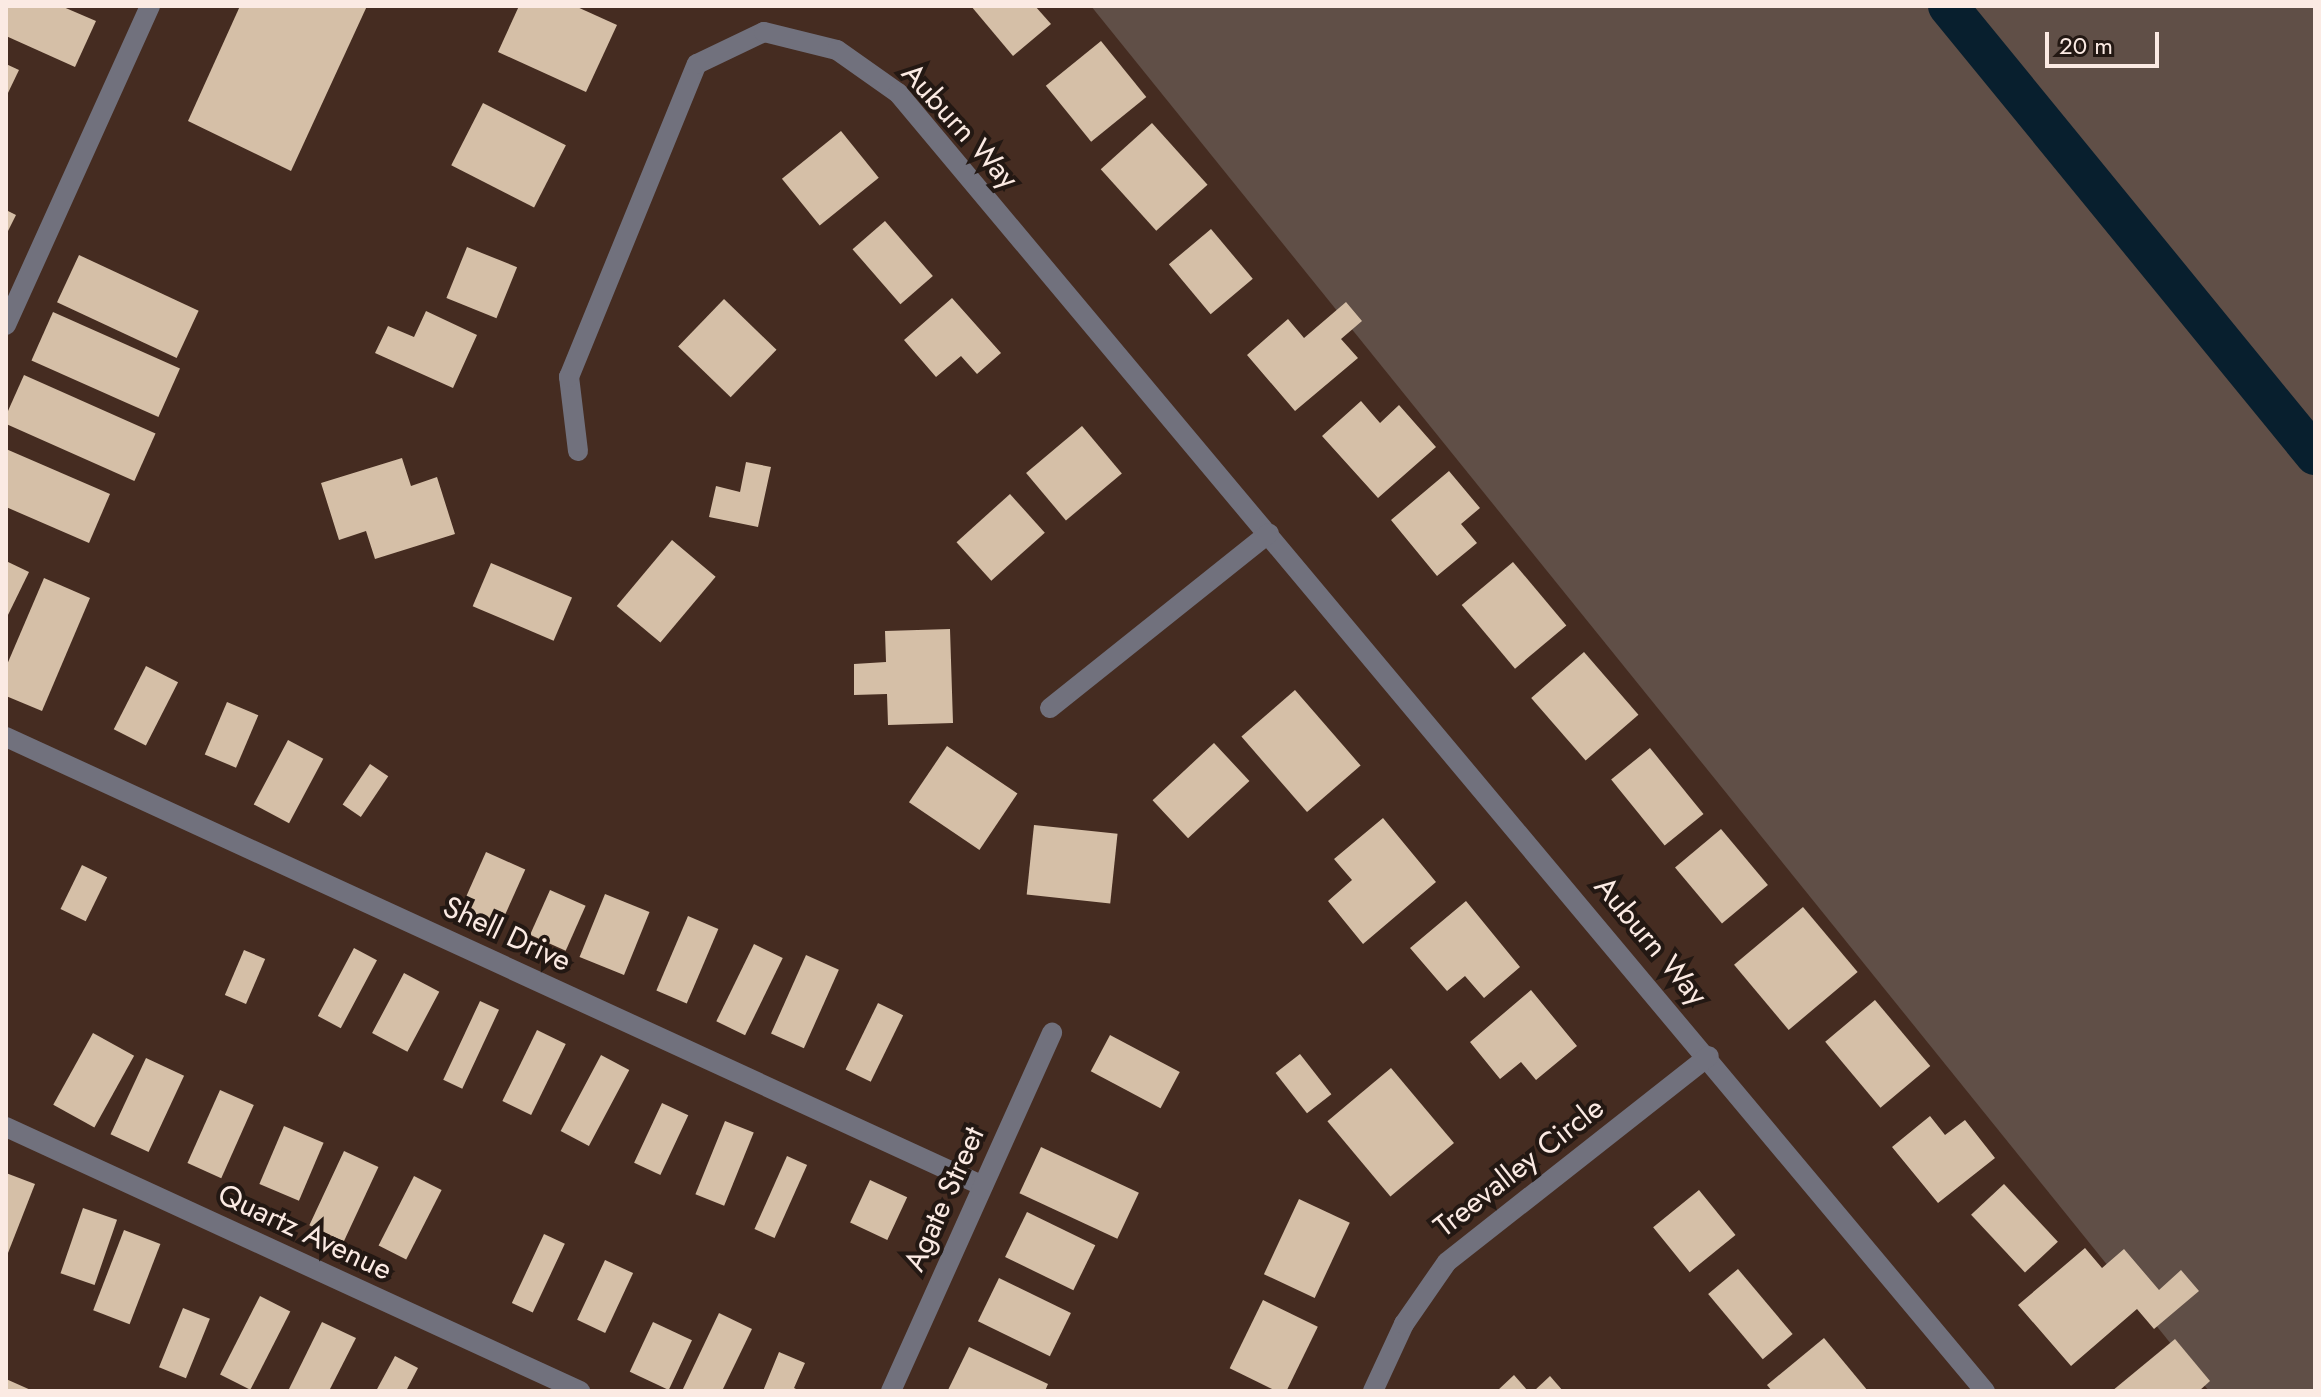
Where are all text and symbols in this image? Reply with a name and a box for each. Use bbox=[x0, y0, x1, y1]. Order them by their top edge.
scale bar bbox=[2049, 16, 2163, 66]
text: 20 m bbox=[2059, 28, 2113, 63]
street label: Auburn Way bbox=[894, 56, 1026, 196]
street label: Auburn Way bbox=[1587, 869, 1715, 1013]
street label: Shell Drive bbox=[437, 889, 577, 979]
street label: Treevalley Circle bbox=[1427, 1090, 1611, 1244]
street label: Agate Street bbox=[896, 1121, 992, 1277]
street label: Quartz Avenue bbox=[212, 1176, 398, 1288]

